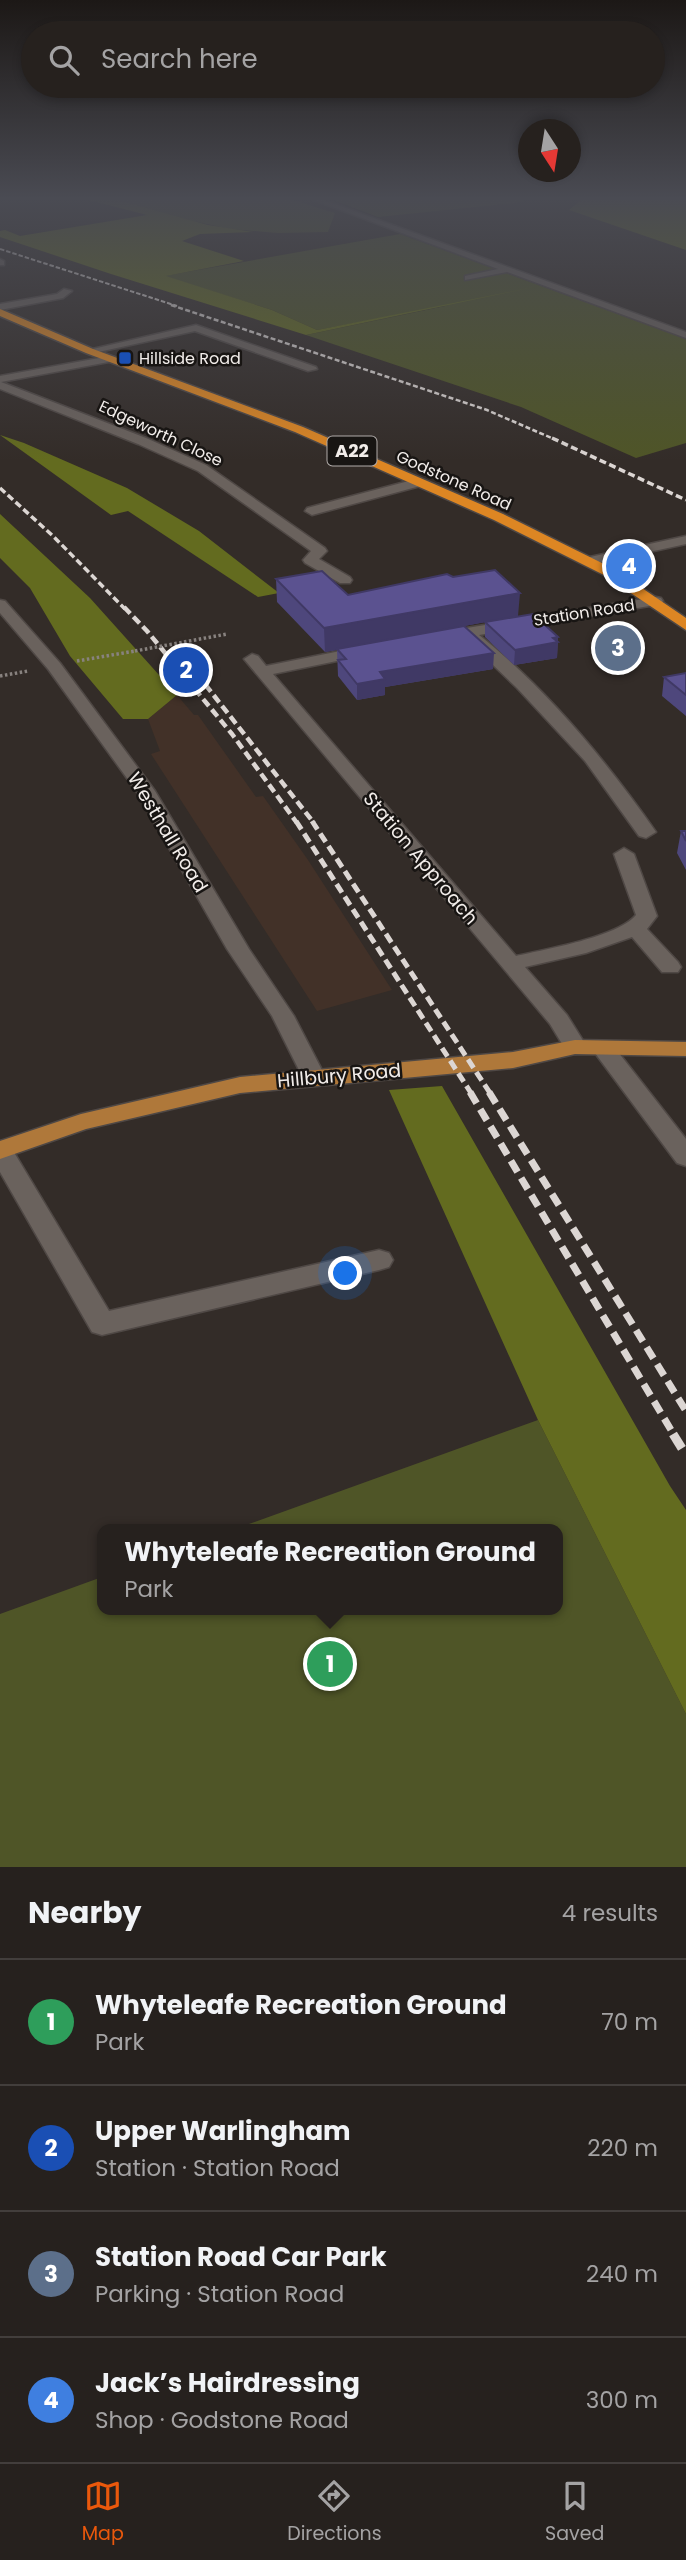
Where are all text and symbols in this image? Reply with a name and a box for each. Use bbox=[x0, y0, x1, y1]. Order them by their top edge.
search box bbox=[21, 21, 665, 98]
icon: search bbox=[45, 41, 83, 79]
text: Search here bbox=[101, 41, 258, 77]
north arrow bbox=[518, 119, 581, 182]
place label: Hillside Road bbox=[139, 347, 241, 370]
marker: Hillside Road bbox=[117, 350, 133, 366]
street label: Edgeworth Close bbox=[95, 395, 227, 472]
road number: A22 bbox=[328, 436, 376, 466]
street label: Godstone Road bbox=[393, 445, 515, 516]
pin: 4 bbox=[606, 540, 652, 592]
street label: Station Road bbox=[532, 593, 636, 632]
pin: 3 bbox=[595, 622, 641, 674]
pin: 2 bbox=[163, 644, 209, 696]
street label: Westhall Road bbox=[121, 767, 214, 897]
street label: Station Approach bbox=[357, 786, 484, 931]
street label: Hillbury Road bbox=[276, 1057, 402, 1094]
your location bbox=[328, 1256, 362, 1290]
popup bbox=[97, 1524, 563, 1615]
text: Whyteleafe Recreation Ground bbox=[124, 1534, 536, 1570]
text: Park bbox=[124, 1573, 173, 1605]
pin: 1 bbox=[307, 1638, 353, 1690]
text: Nearby bbox=[28, 1891, 142, 1934]
text: 4 results bbox=[562, 1897, 658, 1929]
text: Whyteleafe Recreation Ground bbox=[95, 1987, 507, 2023]
text: 1 bbox=[47, 2006, 55, 2038]
text: 70 m bbox=[601, 2006, 658, 2038]
text: Park bbox=[95, 2026, 144, 2058]
text: Upper Warlingham bbox=[95, 2113, 351, 2149]
text: 2 bbox=[44, 2132, 58, 2164]
text: 220 m bbox=[587, 2132, 658, 2164]
text: Station · Station Road bbox=[95, 2152, 340, 2184]
text: Station Road Car Park bbox=[95, 2239, 387, 2275]
text: 3 bbox=[44, 2258, 58, 2290]
text: 240 m bbox=[586, 2258, 658, 2290]
text: Parking · Station Road bbox=[95, 2278, 344, 2310]
text: Jack’s Hairdressing bbox=[95, 2365, 360, 2401]
text: 4 bbox=[43, 2384, 59, 2416]
text: 300 m bbox=[586, 2384, 658, 2416]
text: Shop · Godstone Road bbox=[95, 2404, 349, 2436]
tab: Map bbox=[82, 2477, 124, 2548]
tab: Directions bbox=[287, 2477, 382, 2548]
tab: Saved bbox=[545, 2477, 604, 2548]

